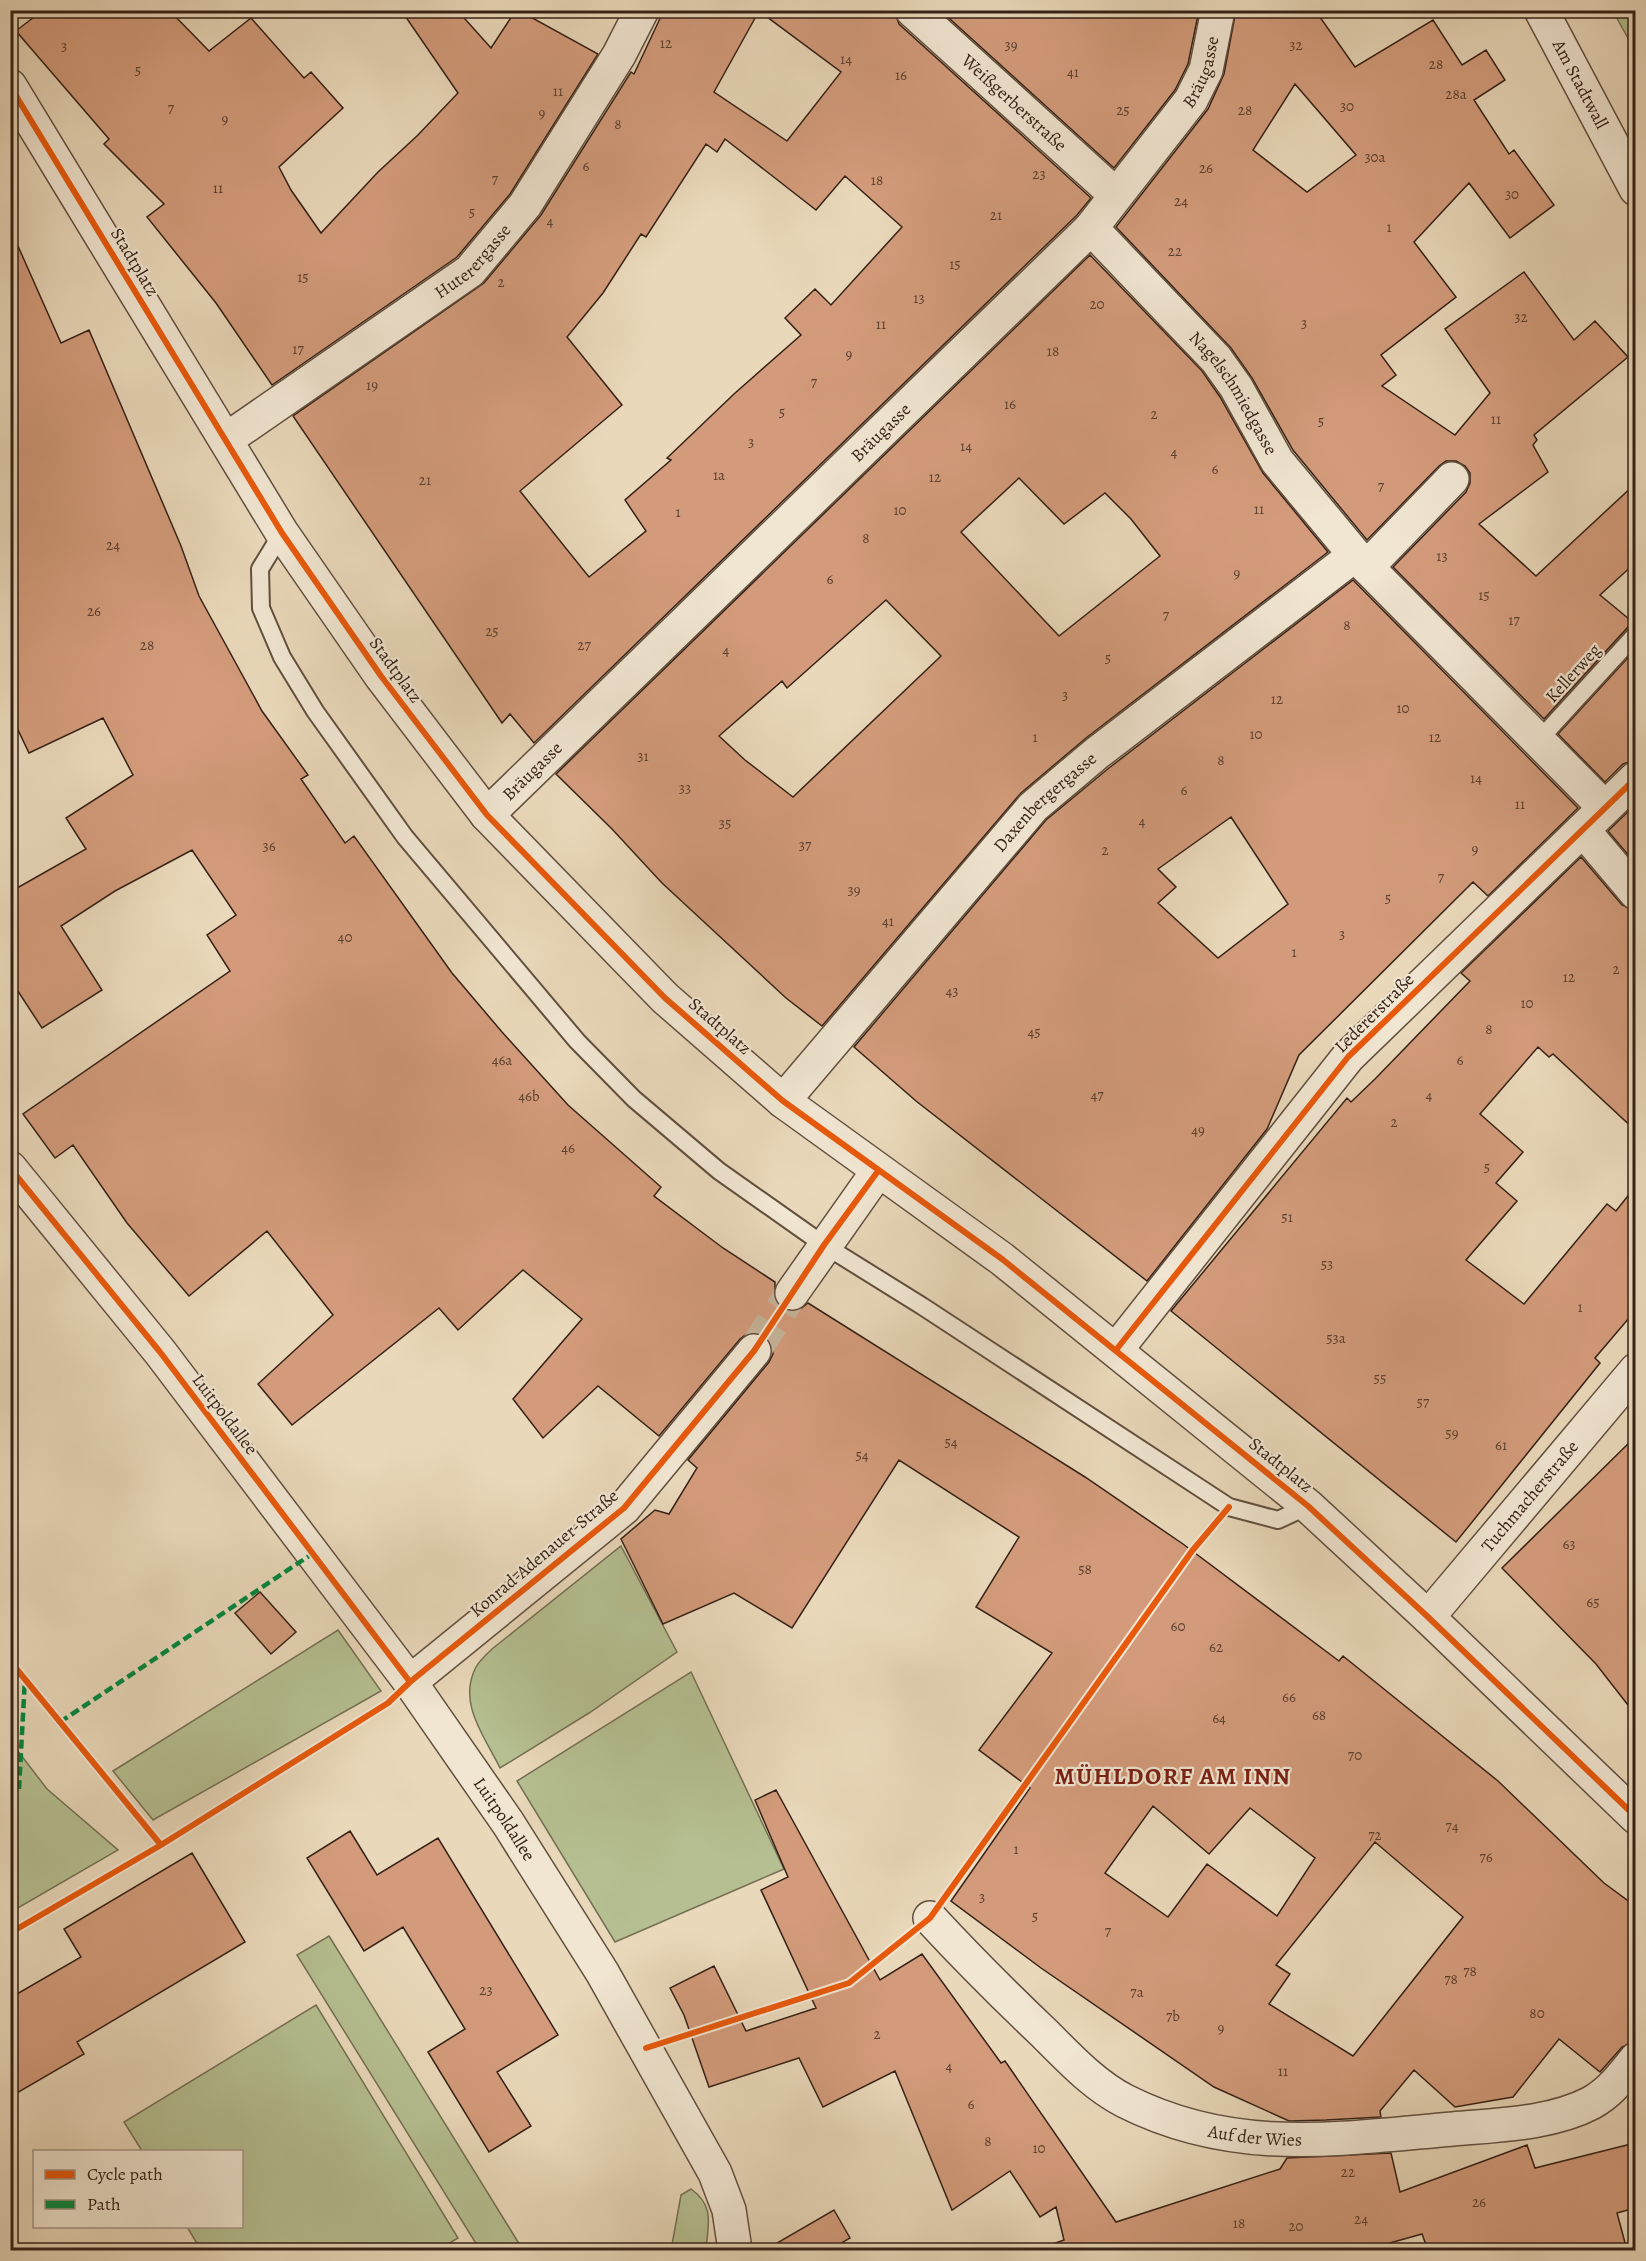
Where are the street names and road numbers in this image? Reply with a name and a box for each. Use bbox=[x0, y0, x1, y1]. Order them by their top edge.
street label: Bräugasse bbox=[1177, 34, 1225, 113]
street label: Am Stadtwall bbox=[1546, 34, 1614, 134]
street label: Weißgerberstraße bbox=[956, 48, 1072, 157]
street label: Huterergasse bbox=[430, 219, 516, 304]
street label: Stadtplatz bbox=[105, 223, 165, 301]
street label: Nagelschmiedgasse bbox=[1184, 326, 1283, 459]
street label: Bräugasse bbox=[845, 398, 916, 467]
street label: Stadtplatz bbox=[364, 632, 428, 708]
street label: Kellerweg bbox=[1540, 638, 1606, 708]
street label: Bräugasse bbox=[497, 736, 568, 806]
street label: Daxenbergergasse bbox=[988, 746, 1102, 857]
street label: Ledererstraße bbox=[1329, 968, 1419, 1058]
street label: Stadtplatz bbox=[683, 992, 757, 1060]
street label: Luitpoldallee bbox=[187, 1369, 263, 1459]
street label: Stadtplatz bbox=[1244, 1432, 1318, 1498]
street label: Tuchmacherstraße bbox=[1476, 1435, 1584, 1557]
street label: Konrad-Adenauer-Straße bbox=[465, 1484, 623, 1622]
street label: Luitpoldallee bbox=[468, 1773, 541, 1866]
street label: Auf der Wies bbox=[1205, 2119, 1302, 2152]

